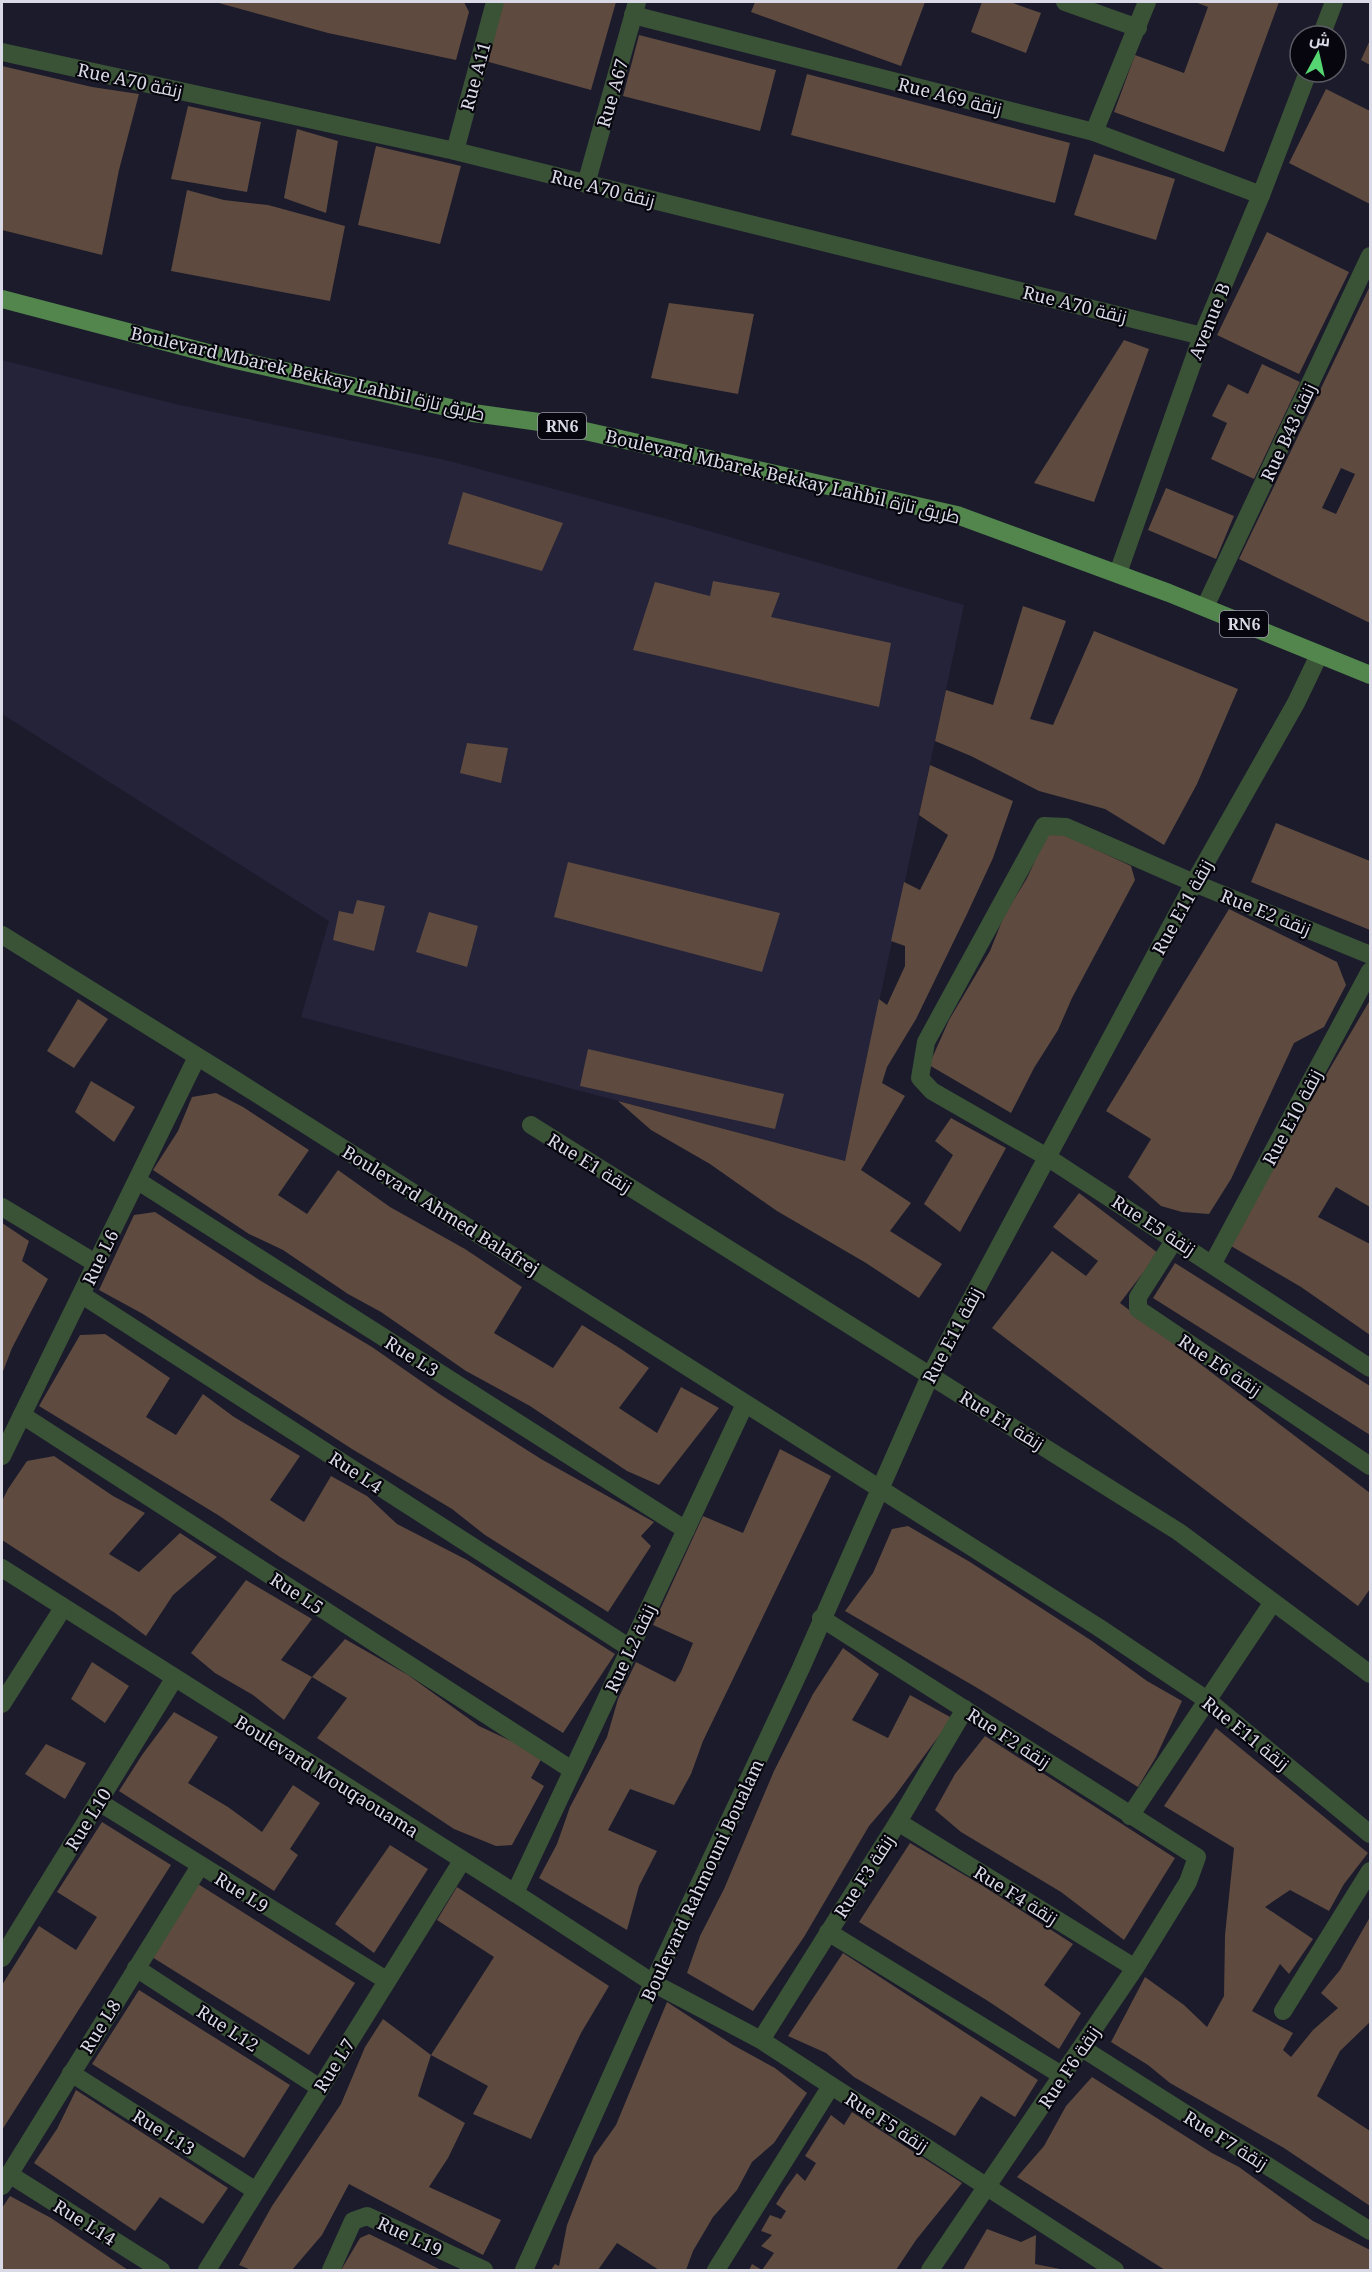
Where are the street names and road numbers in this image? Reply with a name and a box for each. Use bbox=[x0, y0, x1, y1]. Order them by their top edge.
street label: Rue A11 bbox=[454, 39, 496, 113]
street label: Rue A67 bbox=[591, 56, 633, 130]
street label: Rue A70 زنقة bbox=[75, 57, 185, 103]
street label: Rue A69 زنقة bbox=[895, 71, 1005, 121]
street label: Rue A70 زنقة bbox=[548, 163, 658, 213]
street label: Rue A70 زنقة bbox=[1020, 279, 1130, 329]
street label: Avenue B bbox=[1183, 279, 1235, 363]
street label: Boulevard Mbarek Bekkay Lahbil طريق تازة bbox=[128, 320, 488, 427]
street label: Rue B43 زنقة bbox=[1255, 379, 1321, 485]
road number: RN6 bbox=[538, 413, 586, 439]
street label: Boulevard Mbarek Bekkay Lahbil طريق تازة bbox=[603, 423, 963, 530]
road number: RN6 bbox=[1220, 611, 1268, 637]
street label: Rue E11 زنقة bbox=[1146, 855, 1218, 959]
street label: Rue E2 زنقة bbox=[1217, 883, 1315, 941]
street label: Rue E10 زنقة bbox=[1257, 1065, 1327, 1169]
street label: Rue E1 زنقة bbox=[543, 1128, 637, 1198]
street label: Boulevard Ahmed Balafrej bbox=[338, 1139, 544, 1281]
street label: Rue E5 زنقة bbox=[1108, 1189, 1200, 1261]
street label: Rue L6 bbox=[76, 1225, 124, 1289]
street label: Rue E11 زنقة bbox=[917, 1283, 987, 1387]
street label: Rue E6 زنقة bbox=[1174, 1328, 1266, 1402]
street label: Rue L3 bbox=[381, 1330, 443, 1382]
street label: Rue E1 زنقة bbox=[955, 1385, 1049, 1455]
street label: Rue L4 bbox=[325, 1446, 387, 1498]
street label: Rue L5 bbox=[266, 1567, 328, 1619]
street label: Rue L2 زنقة bbox=[599, 1600, 661, 1696]
street label: Rue E11 زنقة bbox=[1198, 1691, 1294, 1775]
street label: Rue F2 زنقة bbox=[963, 1702, 1055, 1774]
street label: Boulevard Mouqaouama bbox=[231, 1710, 423, 1842]
street label: Boulevard Rahmouni Boualam bbox=[635, 1755, 769, 2005]
street label: Rue L10 bbox=[60, 1783, 116, 1855]
street label: Rue F3 زنقة bbox=[828, 1830, 900, 1922]
street label: Rue F4 زنقة bbox=[970, 1860, 1062, 1930]
street label: Rue L9 bbox=[211, 1866, 273, 1918]
street label: Rue L8 bbox=[74, 1995, 126, 2057]
street label: Rue L12 bbox=[193, 1999, 263, 2057]
street label: Rue F6 زنقة bbox=[1033, 2021, 1105, 2113]
street label: Rue L7 bbox=[308, 2034, 360, 2096]
street label: Rue F5 زنقة bbox=[841, 2086, 933, 2158]
street label: Rue L13 bbox=[128, 2104, 200, 2160]
street label: Rue F7 زنقة bbox=[1180, 2105, 1272, 2175]
street label: Rue L14 bbox=[49, 2194, 121, 2250]
street label: Rue L19 bbox=[374, 2211, 446, 2261]

